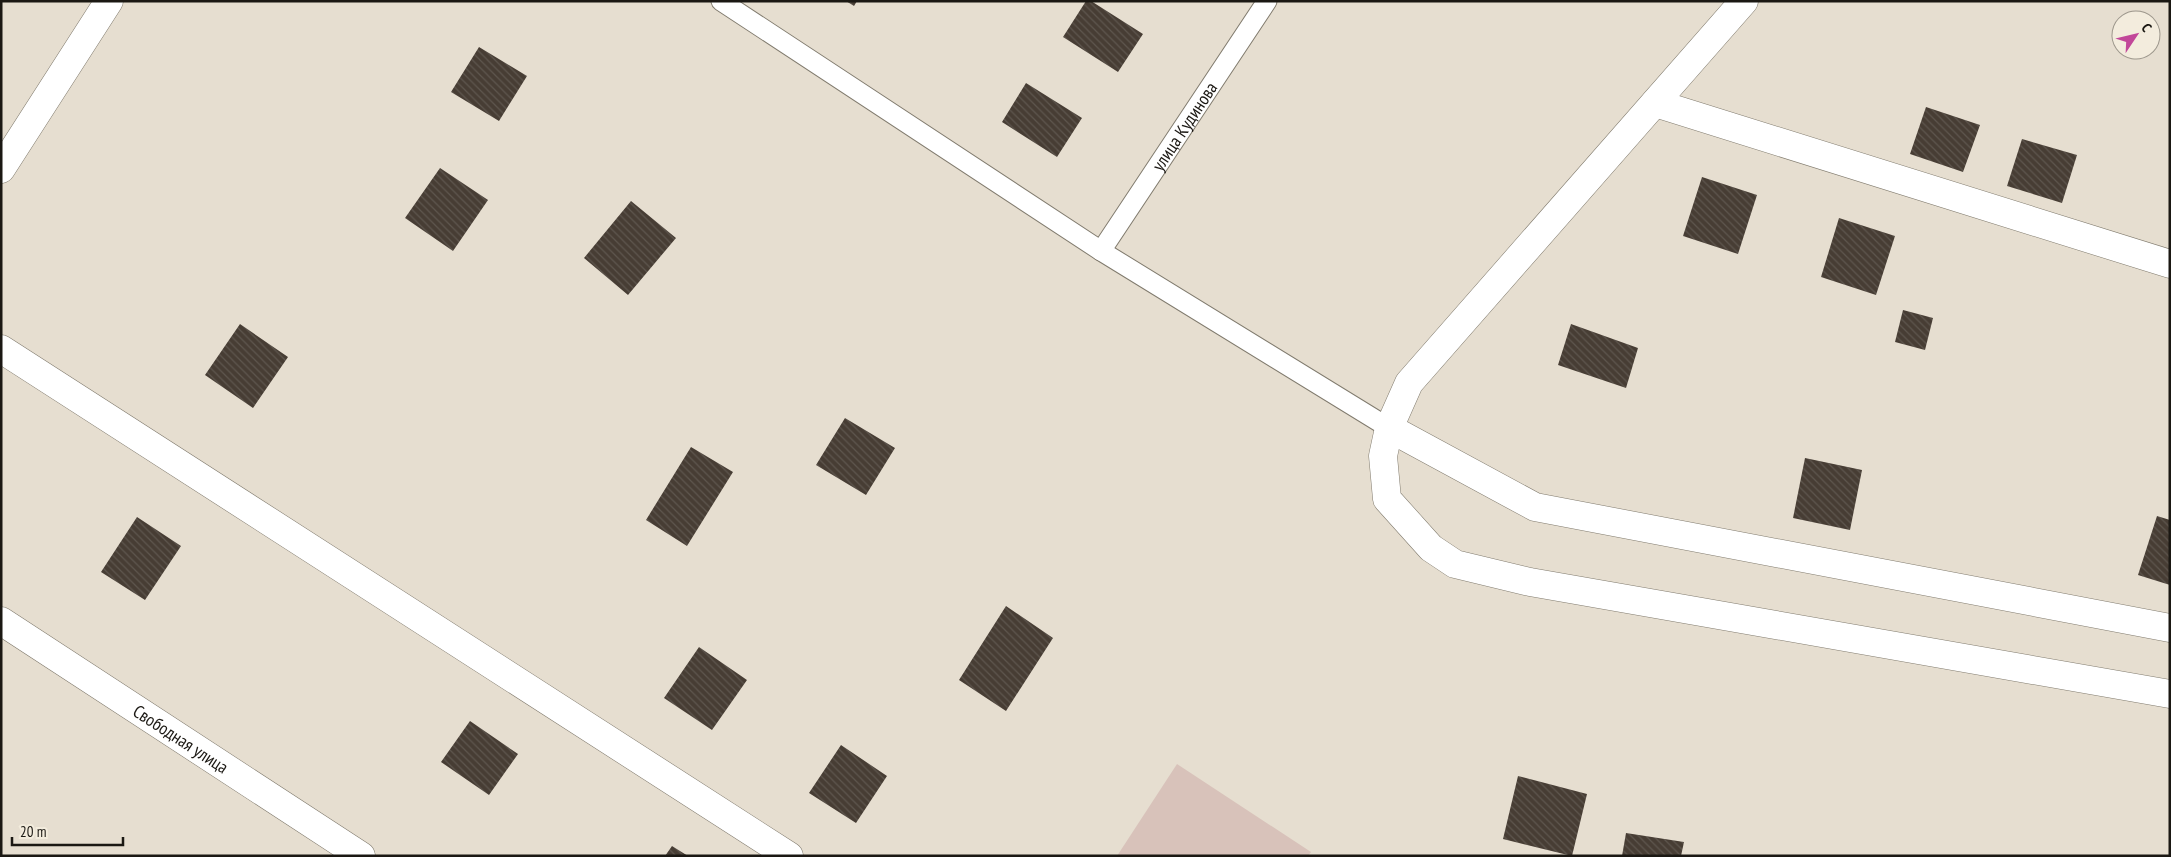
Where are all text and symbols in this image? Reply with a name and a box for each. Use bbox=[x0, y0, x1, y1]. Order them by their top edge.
north arrow bbox=[2111, 10, 2161, 60]
text: С bbox=[2137, 20, 2156, 36]
street label: улица Кудинова bbox=[1146, 77, 1222, 175]
street label: Свободная улица bbox=[129, 699, 233, 778]
scale bar bbox=[12, 814, 124, 846]
text: 20 m bbox=[20, 822, 46, 841]

